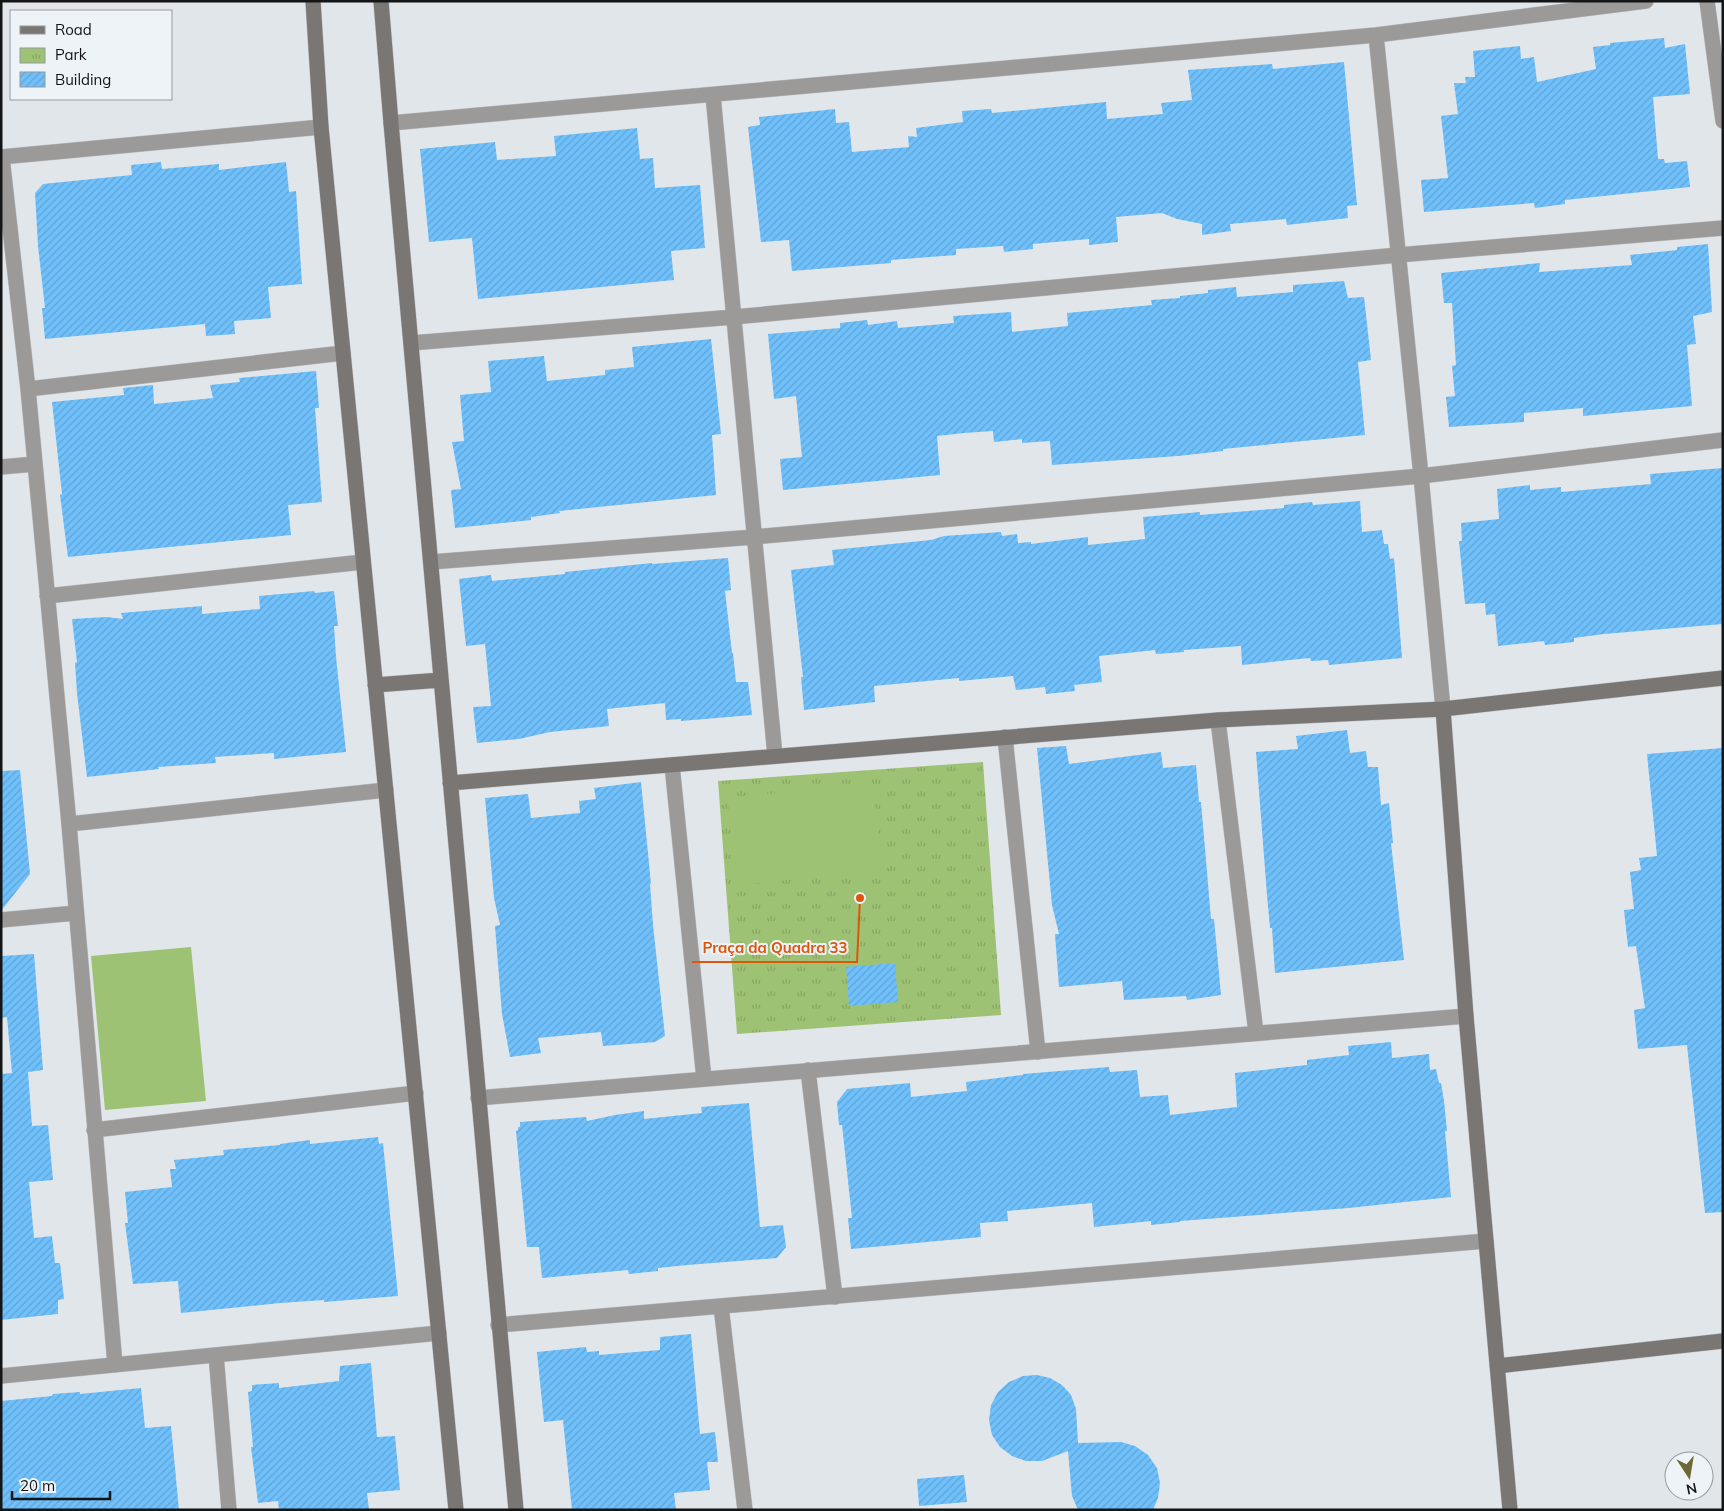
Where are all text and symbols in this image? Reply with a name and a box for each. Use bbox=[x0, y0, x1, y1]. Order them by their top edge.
legend bbox=[10, 10, 172, 100]
text: Road bbox=[55, 20, 92, 39]
text: Park bbox=[55, 45, 87, 64]
text: Building bbox=[55, 70, 111, 89]
callout: Praça da Quadra 33 bbox=[692, 932, 857, 962]
text: Praça da Quadra 33 bbox=[702, 938, 848, 957]
north arrow bbox=[1664, 1451, 1714, 1501]
scale bar bbox=[12, 1468, 110, 1500]
text: 20 m bbox=[20, 1476, 55, 1495]
text: N bbox=[1685, 1479, 1699, 1499]

